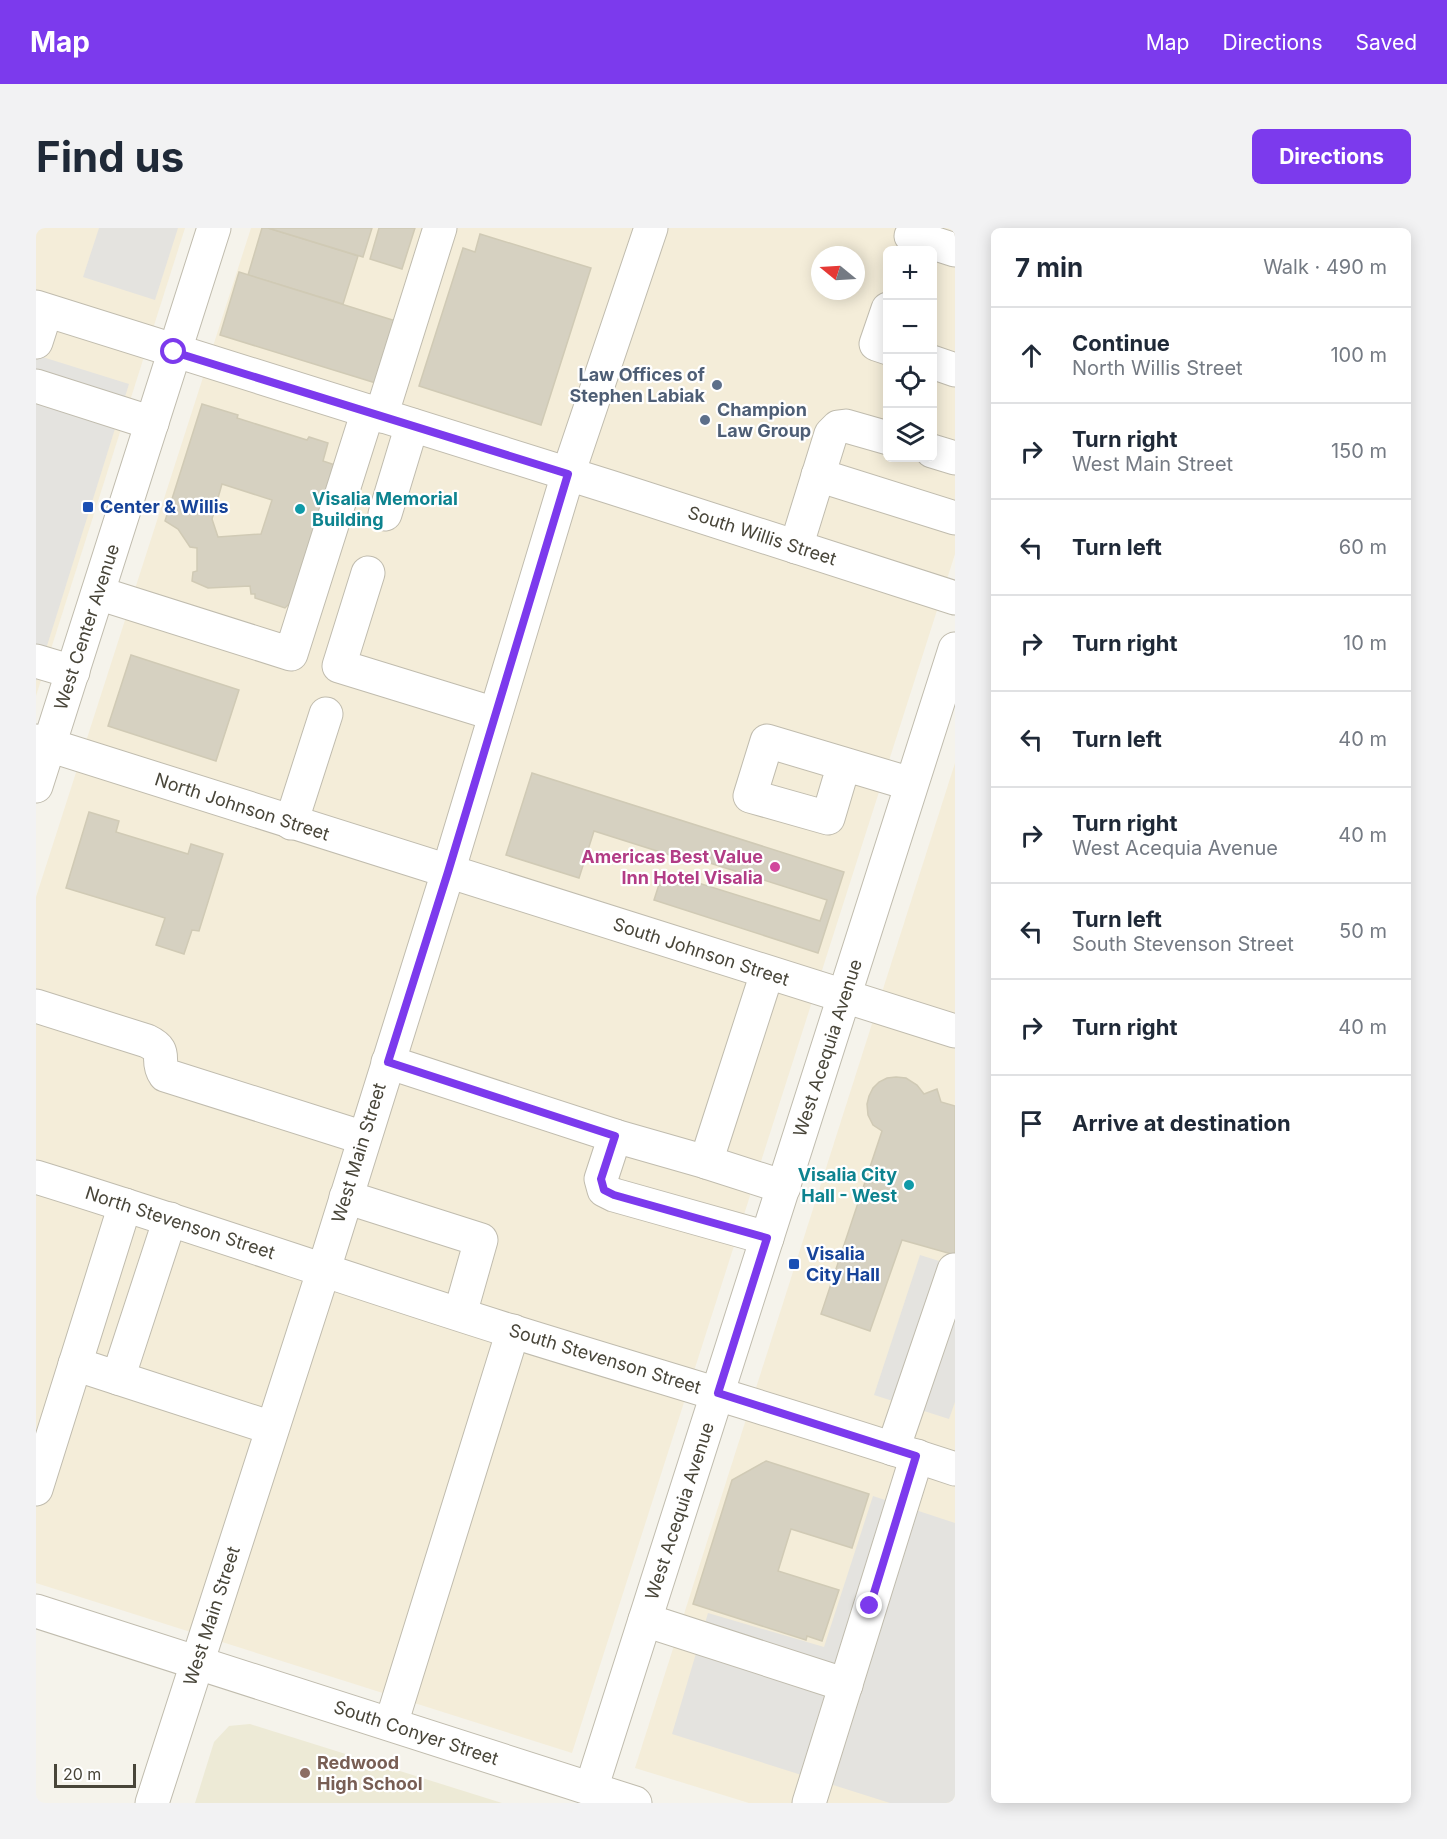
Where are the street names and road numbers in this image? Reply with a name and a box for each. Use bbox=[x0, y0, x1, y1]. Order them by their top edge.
street label: South Willis Street bbox=[685, 502, 839, 570]
street label: West Center Avenue bbox=[50, 541, 123, 713]
street label: North Johnson Street bbox=[152, 768, 332, 845]
street label: South Johnson Street bbox=[611, 913, 792, 990]
street label: West Acequia Avenue bbox=[789, 956, 866, 1139]
street label: West Main Street bbox=[327, 1080, 390, 1225]
street label: North Stevenson Street bbox=[83, 1182, 278, 1263]
street label: South Stevenson Street bbox=[507, 1319, 704, 1398]
street label: West Acequia Avenue bbox=[641, 1419, 718, 1602]
street label: West Main Street bbox=[179, 1544, 244, 1688]
street label: South Conyer Street bbox=[331, 1696, 501, 1769]

